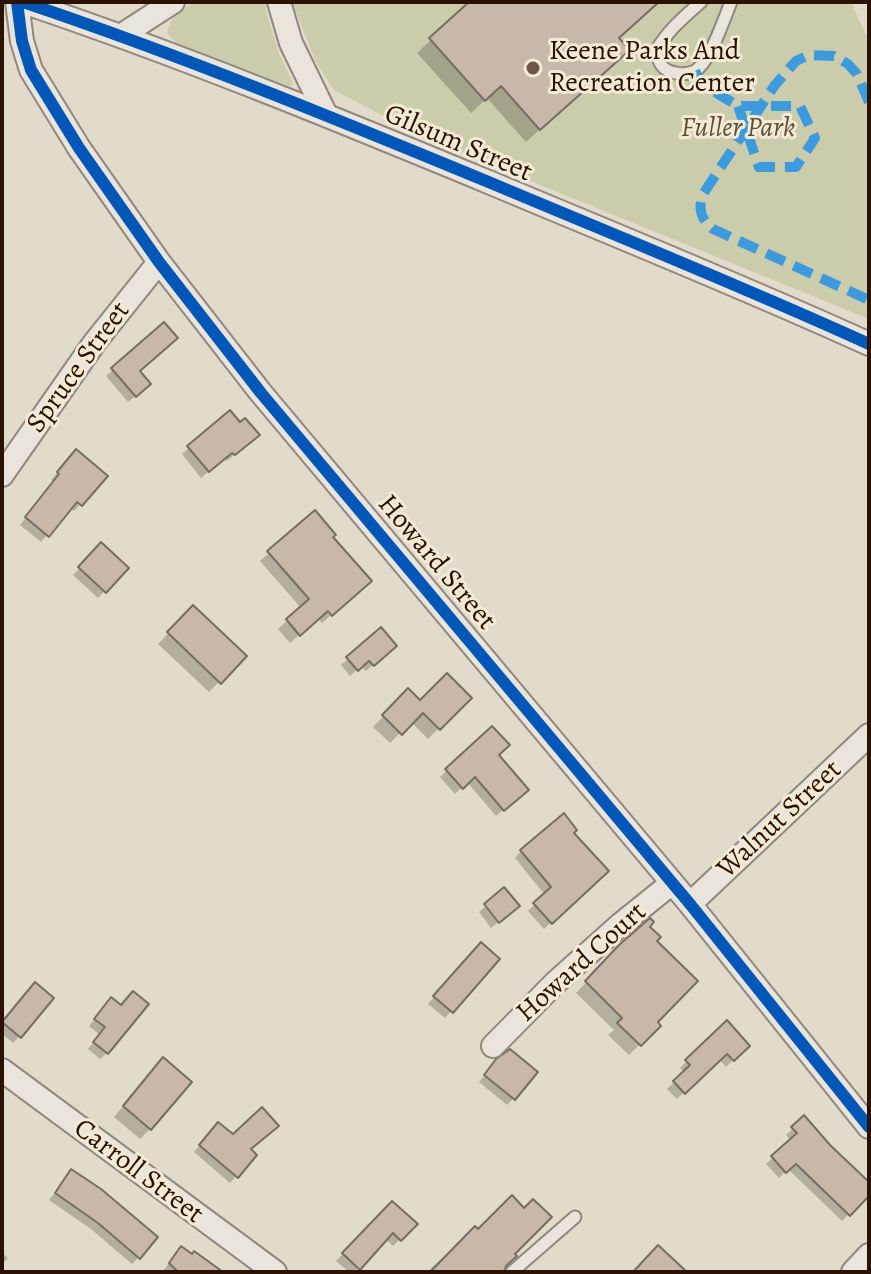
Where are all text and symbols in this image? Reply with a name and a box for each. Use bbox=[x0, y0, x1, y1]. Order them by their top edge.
place label: Keene Parks And Recreation Center bbox=[549, 35, 755, 101]
marker: Keene Parks And Recreation Center bbox=[524, 59, 542, 77]
street label: Gilsum Street bbox=[379, 98, 537, 190]
park label: Fuller Park bbox=[681, 112, 795, 146]
street label: Spruce Street bbox=[20, 296, 138, 440]
street label: Howard Street bbox=[370, 489, 502, 637]
street label: Walnut Street bbox=[711, 754, 849, 886]
street label: Howard Court bbox=[510, 896, 654, 1030]
street label: Carroll Street bbox=[66, 1112, 210, 1232]

